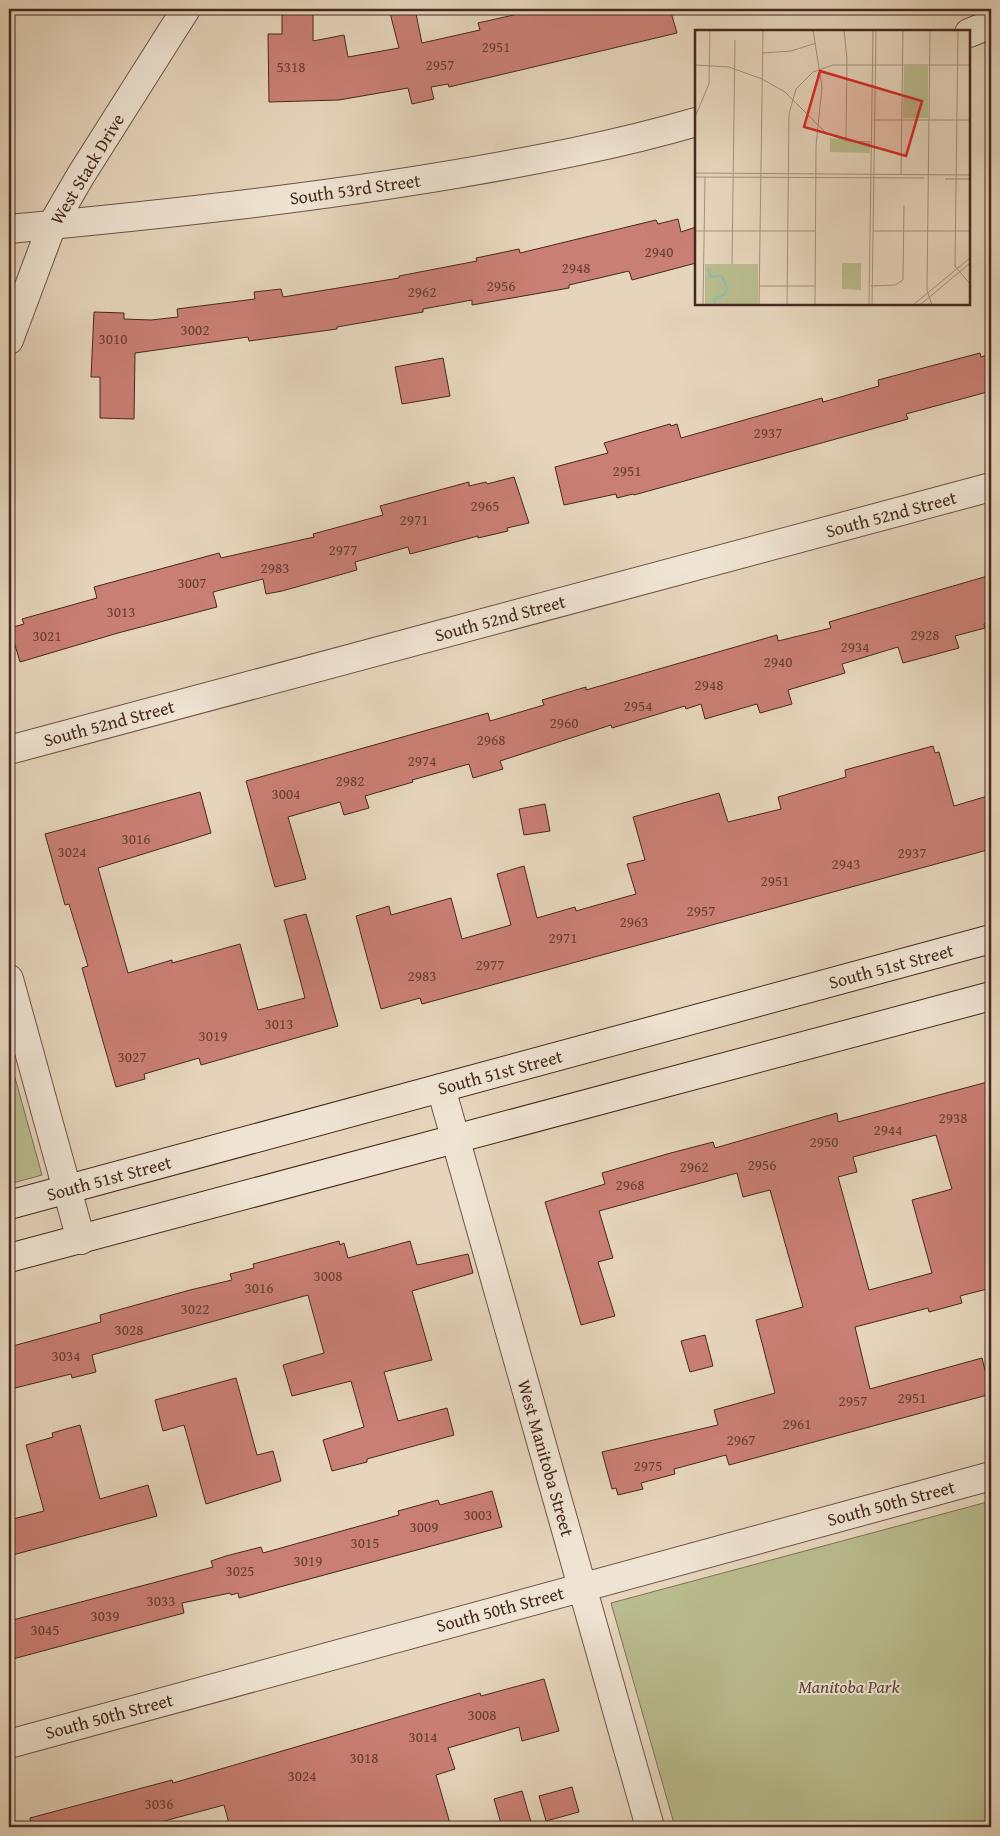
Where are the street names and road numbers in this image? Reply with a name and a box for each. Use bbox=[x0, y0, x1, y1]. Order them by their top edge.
street label: West Stack Drive bbox=[43, 108, 131, 230]
street label: South 53rd Street bbox=[288, 166, 423, 212]
street label: South 52nd Street bbox=[822, 483, 960, 544]
street label: South 52nd Street bbox=[431, 587, 569, 648]
street label: South 52nd Street bbox=[40, 692, 178, 753]
street label: South 51st Street bbox=[825, 936, 957, 996]
street label: South 51st Street bbox=[434, 1042, 566, 1102]
street label: South 51st Street bbox=[43, 1148, 175, 1208]
street label: West Manitoba Street bbox=[511, 1377, 581, 1540]
street label: South 50th Street bbox=[824, 1473, 959, 1533]
street label: South 50th Street bbox=[433, 1579, 568, 1639]
street label: South 50th Street bbox=[42, 1686, 177, 1746]

